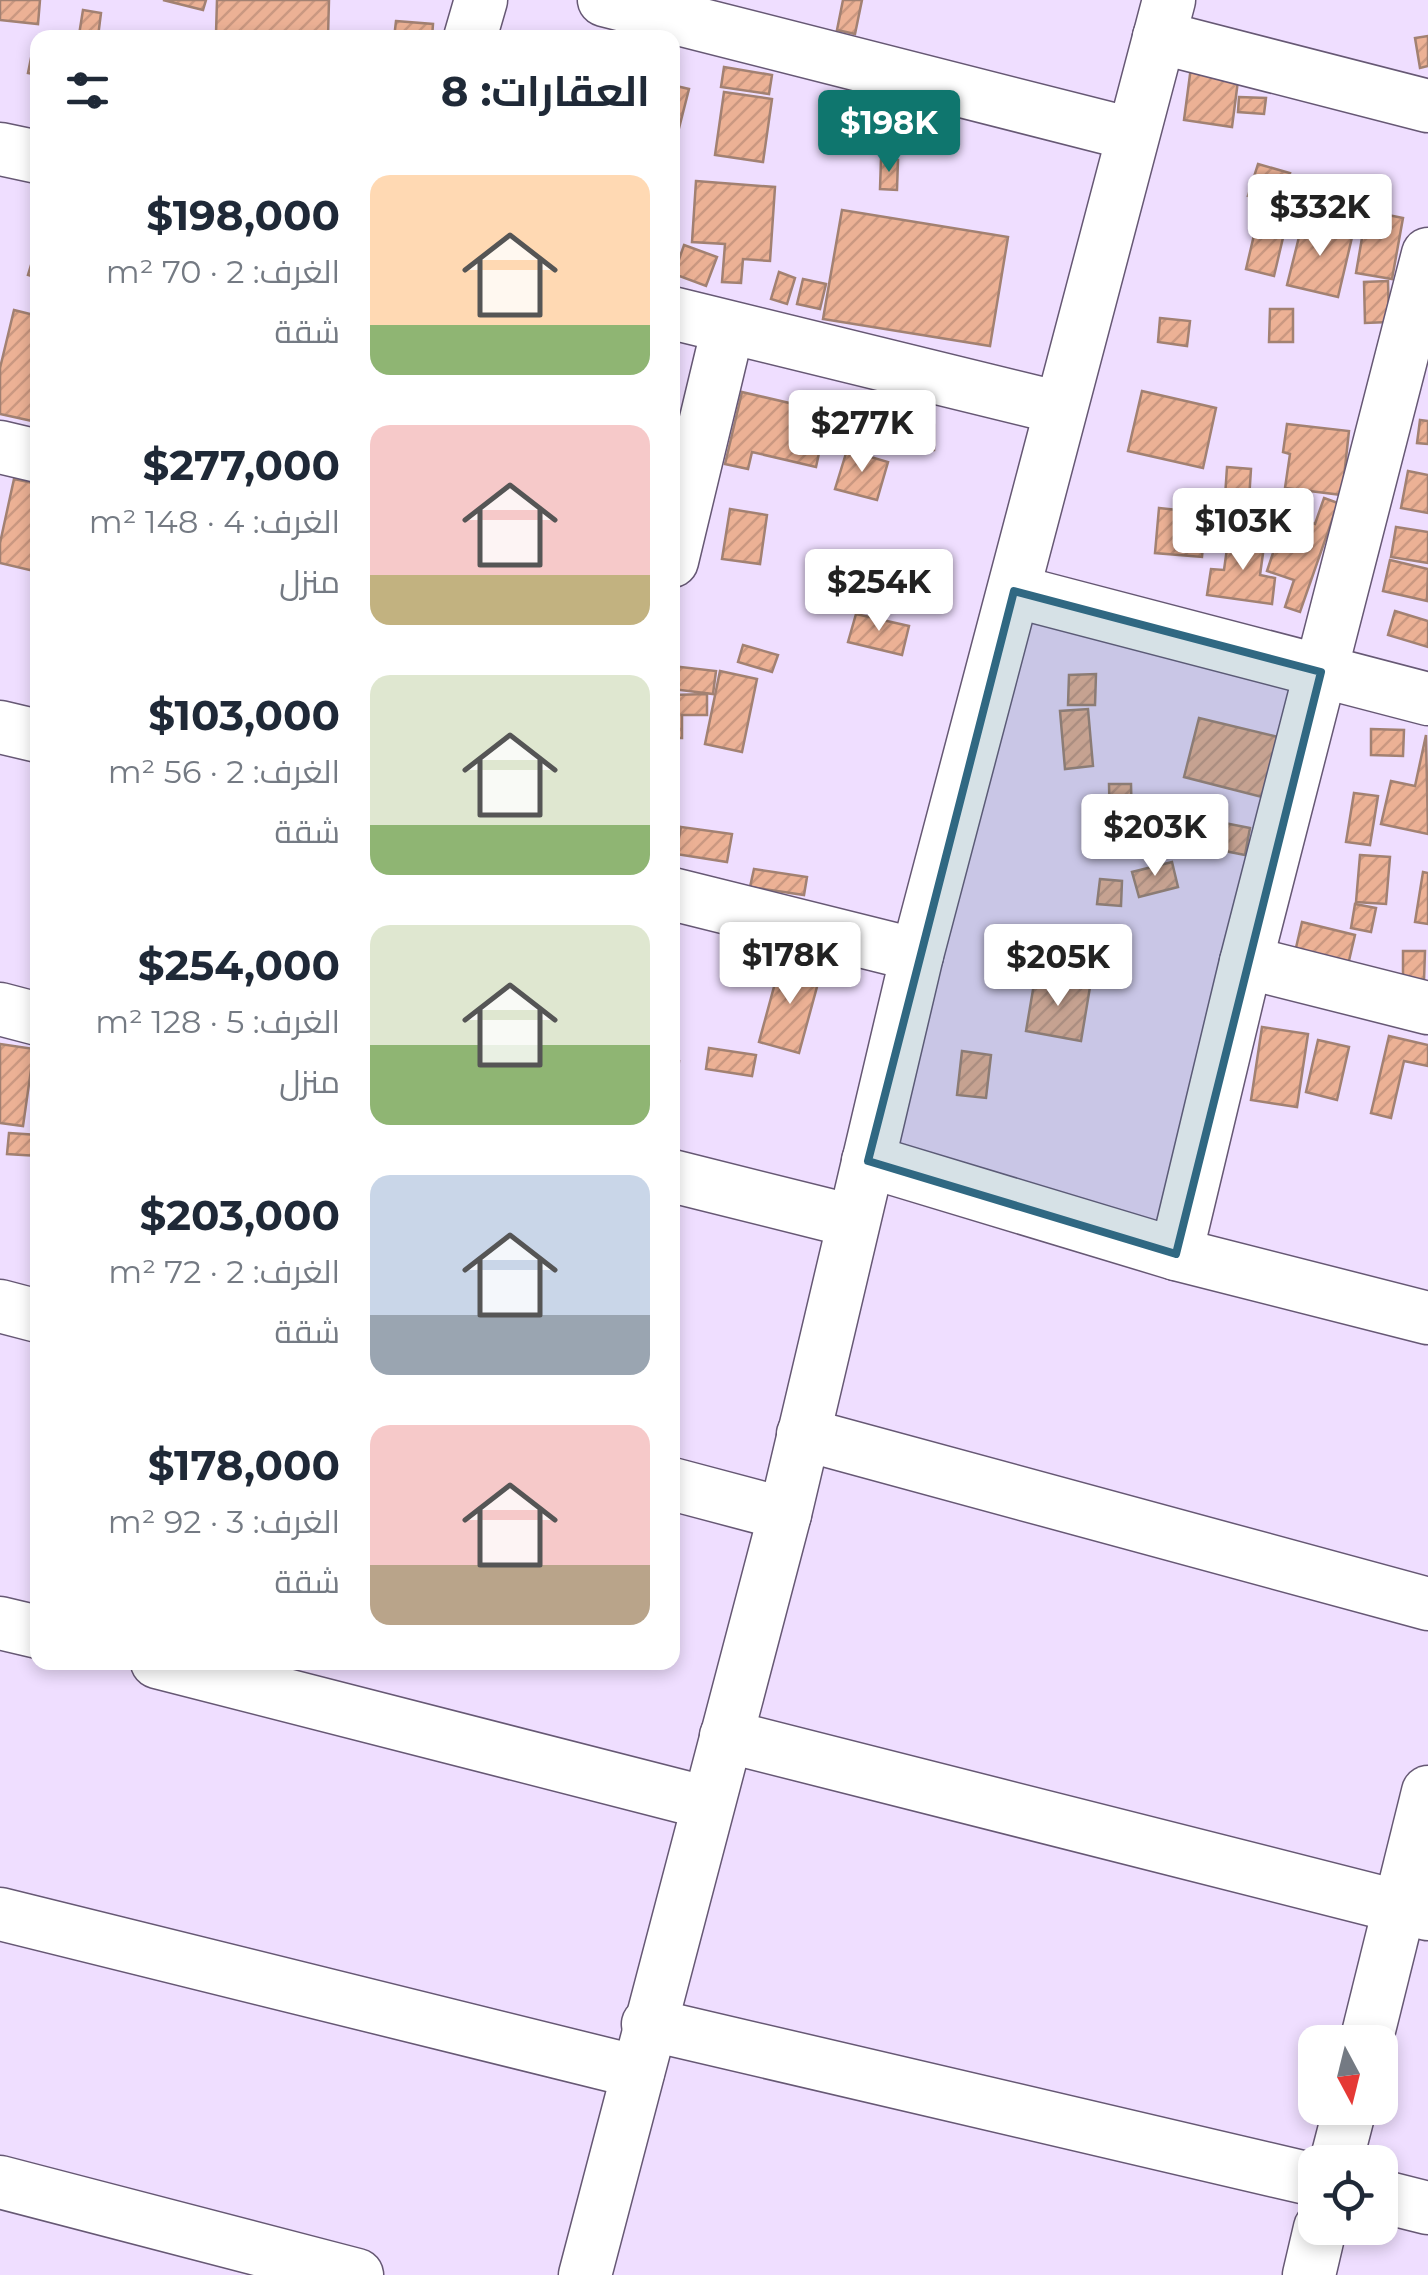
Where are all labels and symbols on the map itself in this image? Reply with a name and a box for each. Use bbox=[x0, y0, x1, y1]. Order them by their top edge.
pin: $198K bbox=[819, 90, 959, 175]
pin: $332K bbox=[1250, 174, 1390, 259]
pin: $277K bbox=[792, 390, 932, 475]
pin: $103K bbox=[1173, 488, 1313, 573]
pin: $254K bbox=[809, 549, 949, 634]
pin: $203K bbox=[1085, 794, 1225, 879]
pin: $178K bbox=[720, 922, 860, 1007]
pin: $205K bbox=[988, 924, 1128, 1009]
north arrow bbox=[1298, 2025, 1398, 2125]

